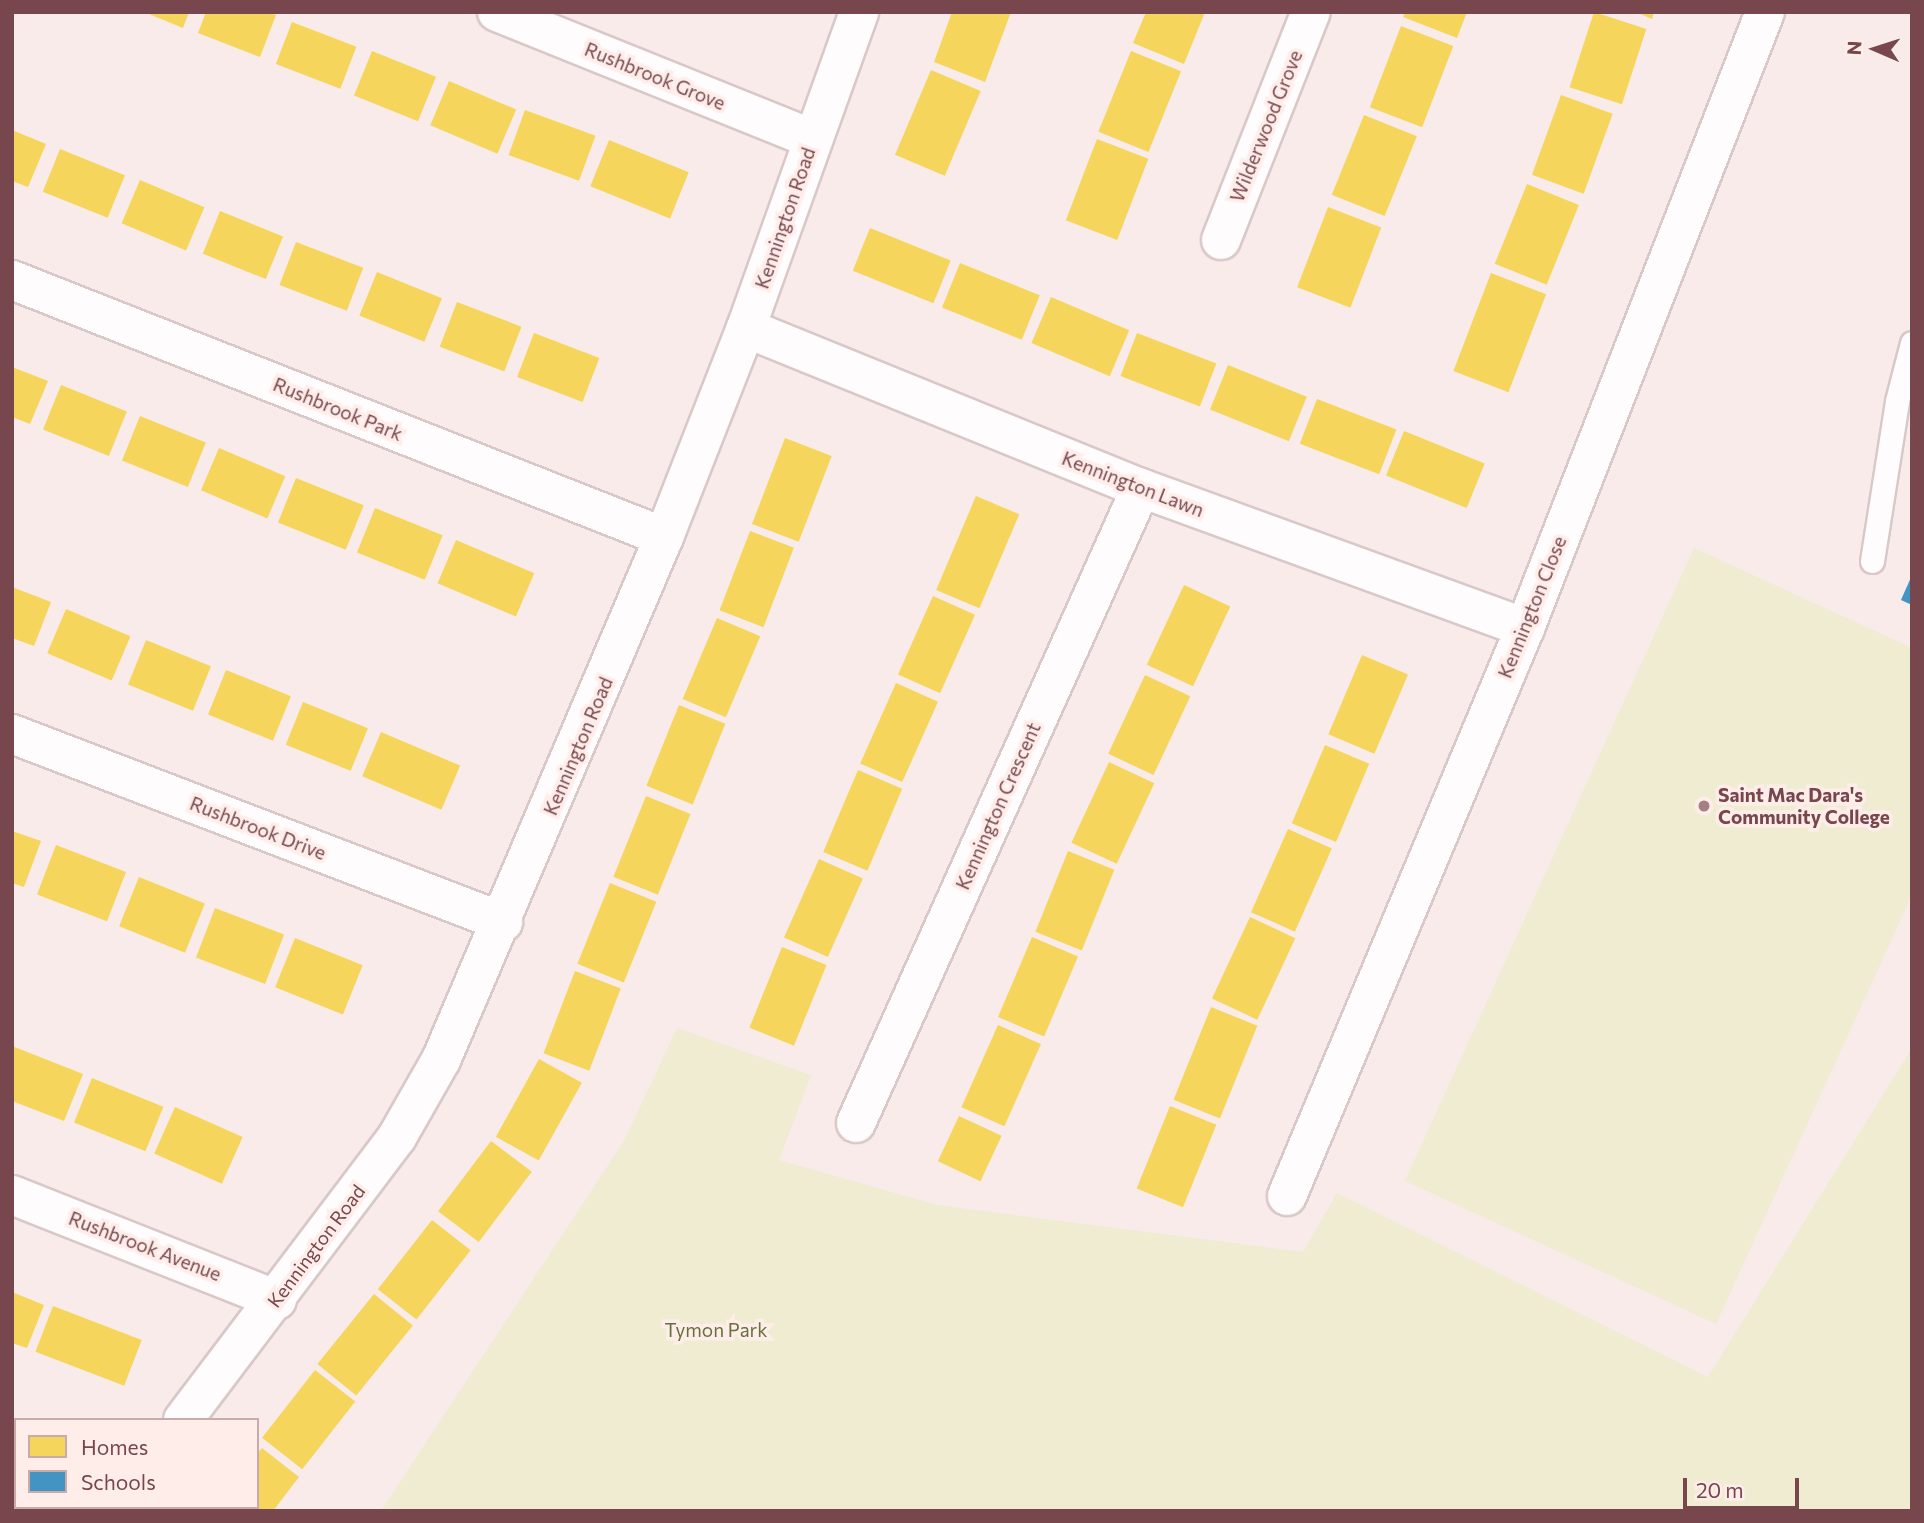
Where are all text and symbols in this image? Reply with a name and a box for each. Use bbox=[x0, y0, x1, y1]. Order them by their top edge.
north arrow bbox=[1840, 14, 1910, 84]
street label: Rushbrook Grove bbox=[581, 37, 729, 115]
text: N bbox=[1842, 40, 1865, 56]
street label: Wilderwood Grove bbox=[1225, 47, 1307, 205]
street label: Kennington Road bbox=[750, 144, 820, 292]
street label: Rushbrook Park bbox=[270, 373, 406, 445]
street label: Kennington Lawn bbox=[1059, 446, 1207, 522]
street label: Kennington Close bbox=[1493, 533, 1571, 681]
street label: Kennington Road bbox=[539, 674, 617, 818]
street label: Kennington Crescent bbox=[951, 719, 1045, 893]
place label: Saint Mac Dara's Community College bbox=[1718, 784, 1890, 828]
street label: Rushbrook Drive bbox=[187, 792, 329, 864]
marker: Saint Mac Dara's Community College bbox=[1696, 798, 1712, 814]
street label: Kennington Road bbox=[262, 1180, 370, 1312]
street label: Rushbrook Avenue bbox=[66, 1206, 224, 1286]
park label: Tymon Park bbox=[665, 1319, 767, 1341]
legend bbox=[14, 1418, 259, 1509]
text: Homes bbox=[81, 1434, 148, 1459]
scale bar bbox=[1686, 1464, 1801, 1508]
text: Schools bbox=[81, 1469, 156, 1494]
text: 20 m bbox=[1696, 1477, 1744, 1502]

